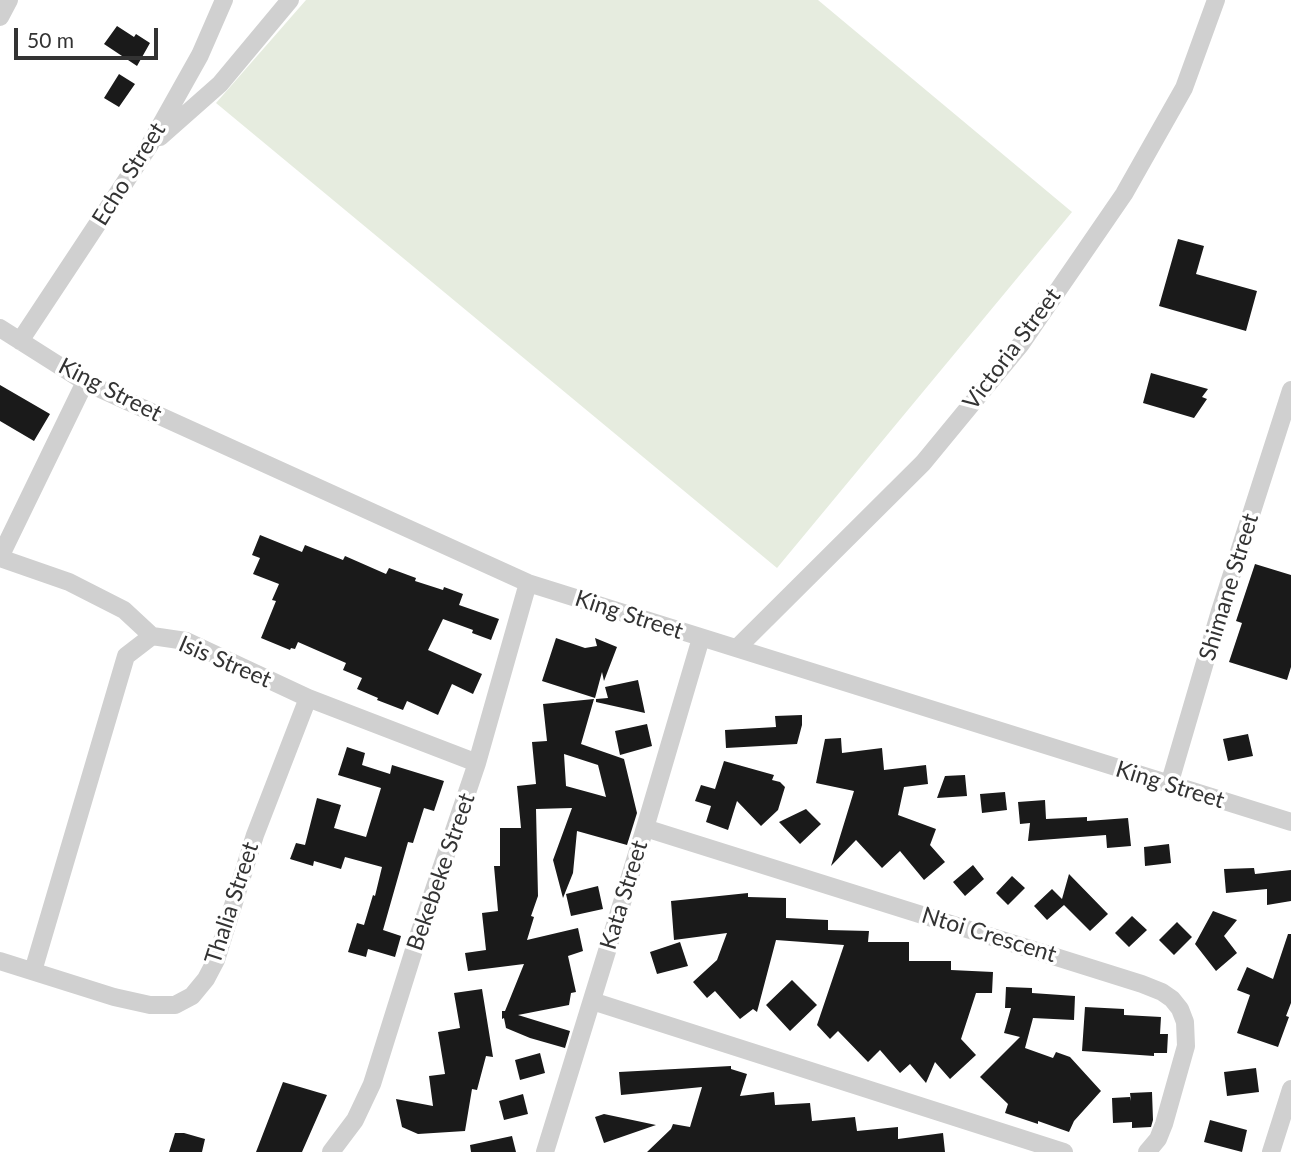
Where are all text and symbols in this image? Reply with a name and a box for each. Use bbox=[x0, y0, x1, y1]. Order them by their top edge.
scale bar bbox=[18, 14, 161, 58]
text: 50 m bbox=[27, 27, 74, 52]
street label: Echo Street bbox=[87, 117, 171, 231]
street label: Victoria Street bbox=[957, 283, 1067, 415]
street label: King Street bbox=[54, 352, 166, 428]
street label: Shimane Street bbox=[1194, 510, 1264, 664]
street label: King Street bbox=[571, 585, 687, 645]
street label: Isis Street bbox=[175, 630, 275, 694]
street label: King Street bbox=[1112, 755, 1228, 815]
street label: Bekebeke Street bbox=[401, 790, 481, 954]
street label: Kata Street bbox=[594, 837, 654, 953]
street label: Thalia Street bbox=[199, 839, 265, 967]
street label: Ntoi Crescent bbox=[919, 901, 1059, 969]

